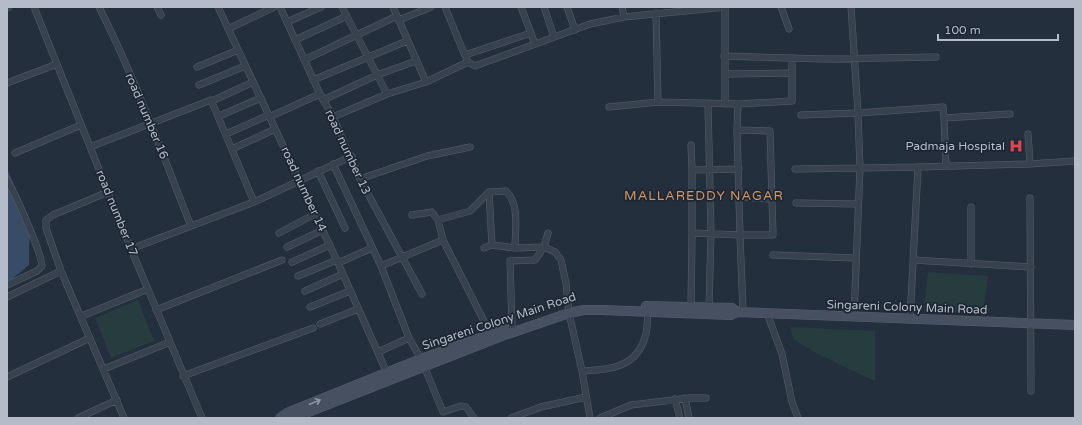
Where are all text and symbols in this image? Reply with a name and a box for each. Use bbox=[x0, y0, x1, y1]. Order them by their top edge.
scale bar bbox=[938, 16, 1058, 42]
text: 100 m bbox=[944, 23, 981, 37]
street label: road number 16 bbox=[123, 71, 171, 161]
street label: road number 13 bbox=[322, 107, 374, 197]
hospital icon: Padmaja Hospital bbox=[1008, 138, 1024, 154]
place label: Padmaja Hospital bbox=[905, 139, 1005, 153]
street label: road number 14 bbox=[278, 144, 330, 234]
street label: road number 17 bbox=[93, 168, 141, 258]
district label: MALLAREDDY NAGAR bbox=[624, 188, 784, 204]
street label: Singareni Colony Main Road bbox=[420, 289, 578, 353]
street label: Singareni Colony Main Road bbox=[826, 297, 988, 317]
one-way arrow bbox=[308, 397, 320, 405]

